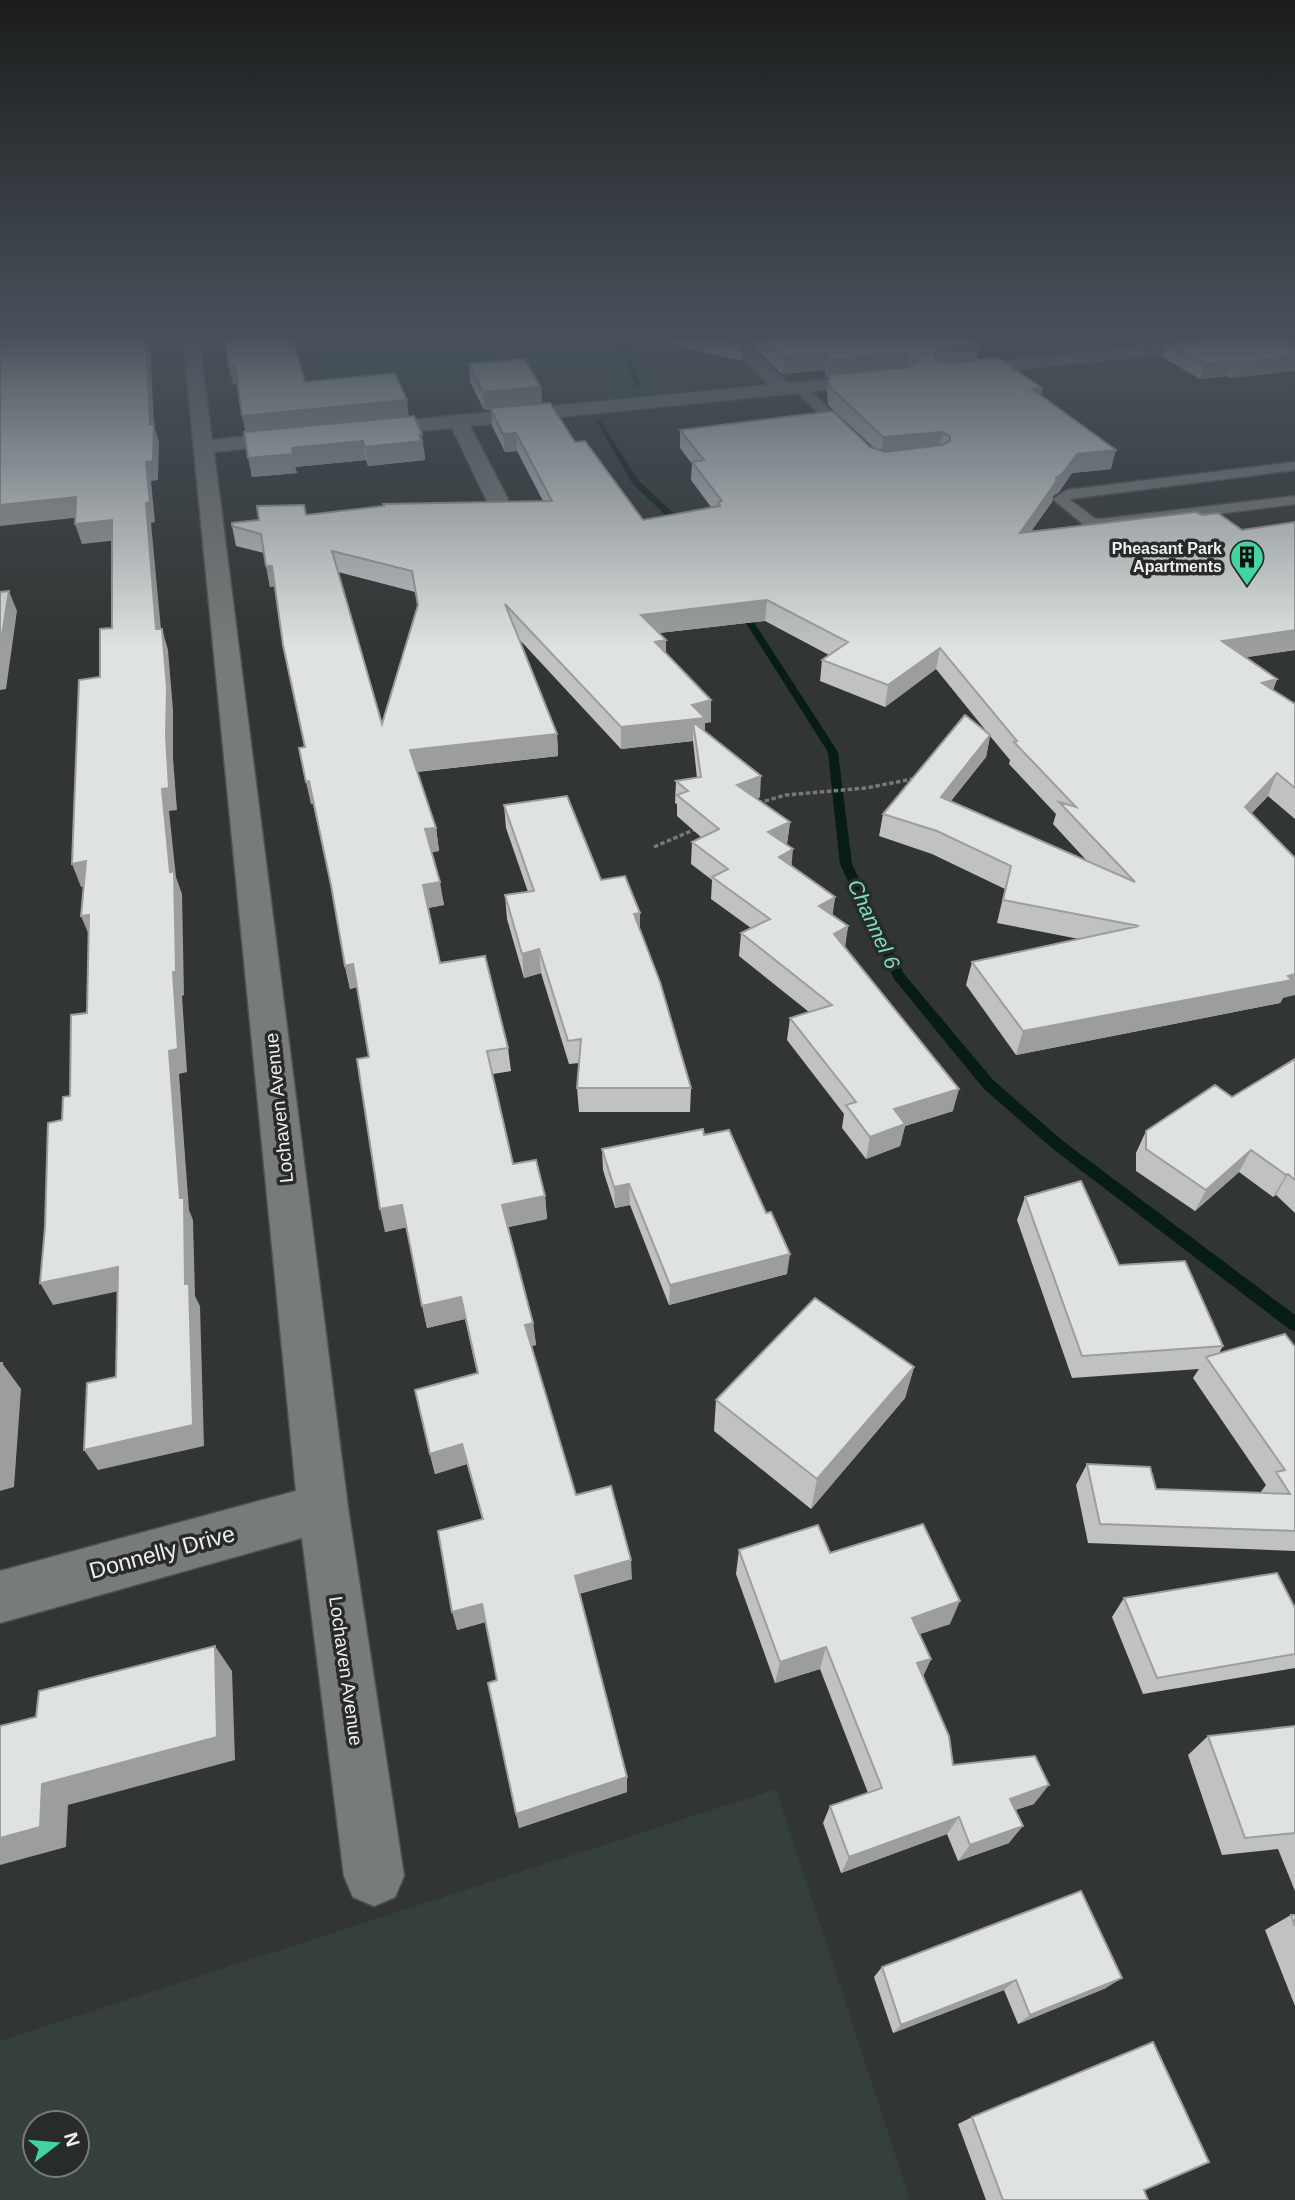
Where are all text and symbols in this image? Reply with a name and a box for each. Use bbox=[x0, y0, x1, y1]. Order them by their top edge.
building icon: Pheasant Park Apartments bbox=[1228, 538, 1266, 587]
place label: Pheasant Park Apartments bbox=[1112, 540, 1222, 575]
water label: Channel 6 bbox=[843, 876, 905, 973]
street label: Lochaven Avenue bbox=[261, 1032, 297, 1184]
street label: Donnelly Drive bbox=[86, 1520, 238, 1584]
street label: Lochaven Avenue bbox=[325, 1595, 367, 1747]
north arrow bbox=[21, 2109, 91, 2179]
text: N bbox=[60, 2130, 84, 2149]

